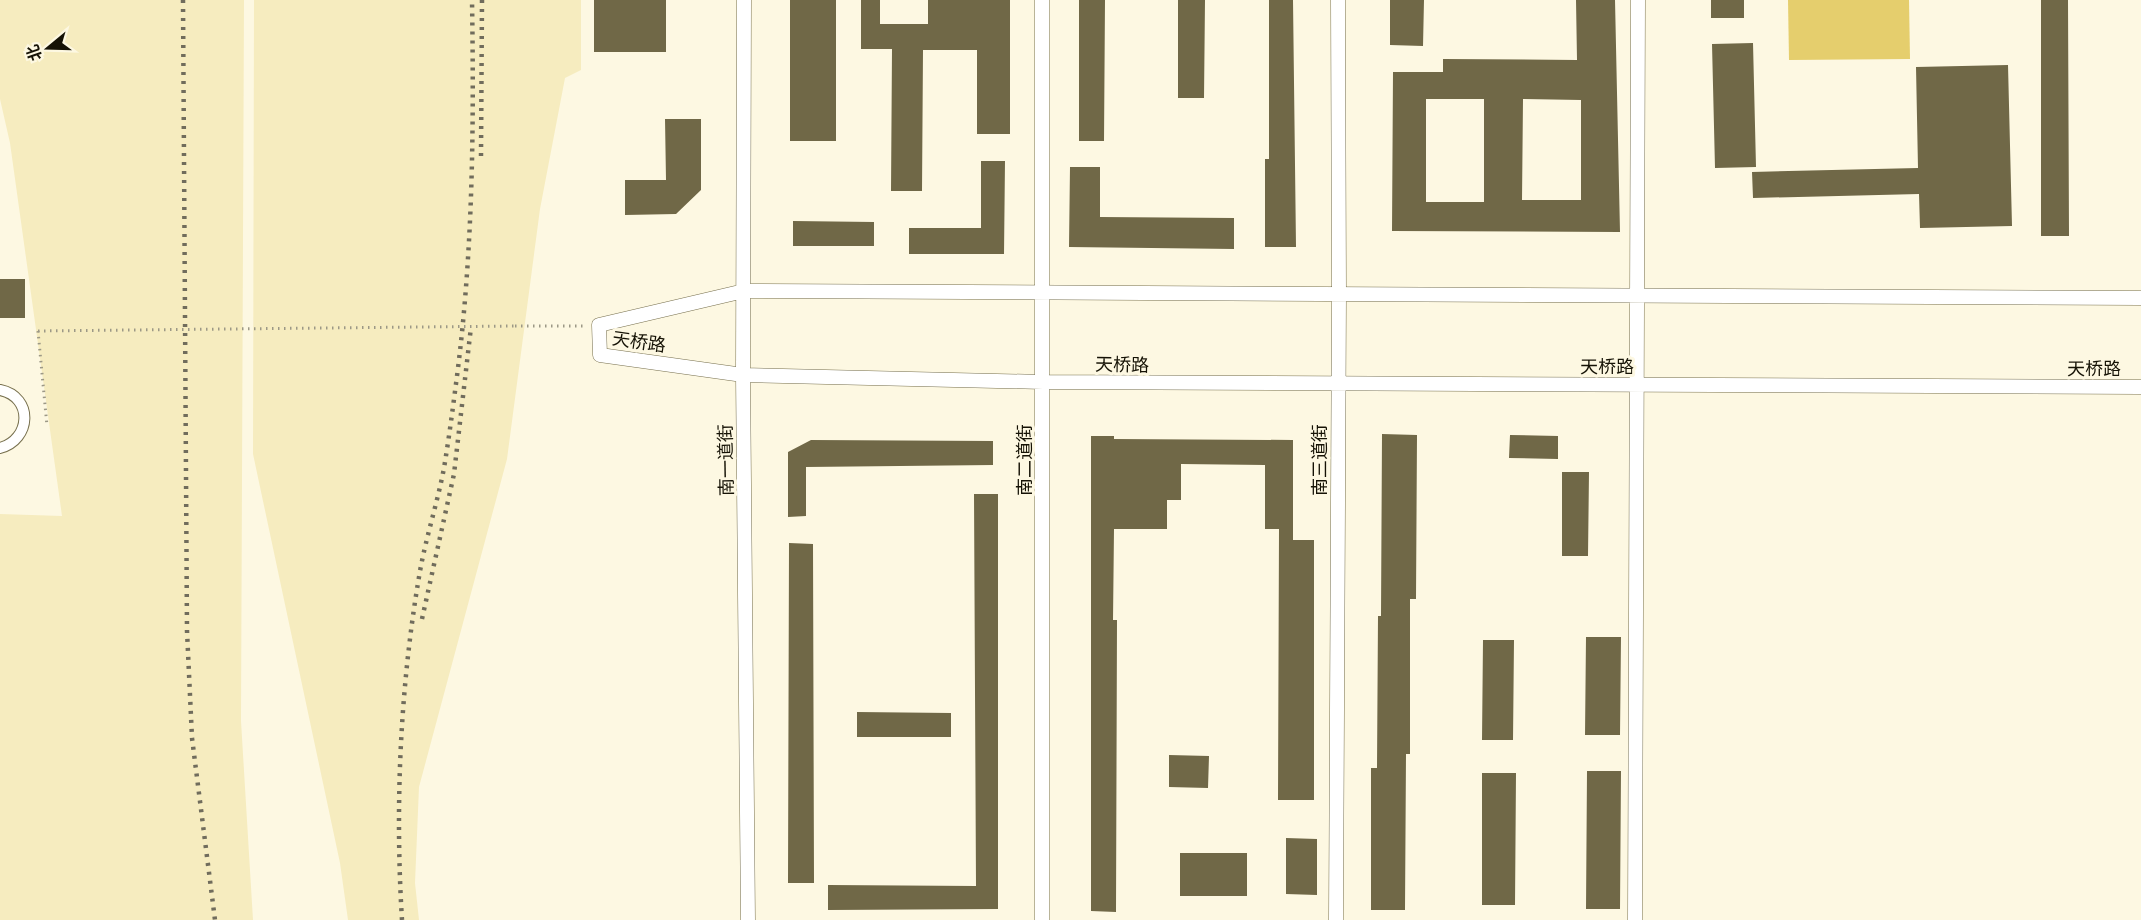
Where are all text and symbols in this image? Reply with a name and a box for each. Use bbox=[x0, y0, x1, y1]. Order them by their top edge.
north arrow bbox=[18, 18, 78, 78]
text: 北 bbox=[22, 42, 45, 64]
street label: 天桥路 bbox=[611, 326, 667, 356]
street label: 天桥路 bbox=[1095, 353, 1149, 375]
street label: 天桥路 bbox=[1580, 355, 1634, 377]
street label: 天桥路 bbox=[2067, 357, 2121, 379]
street label: 南一道街 bbox=[713, 424, 737, 496]
street label: 南二道街 bbox=[1013, 424, 1035, 496]
street label: 南三道街 bbox=[1308, 424, 1330, 496]

